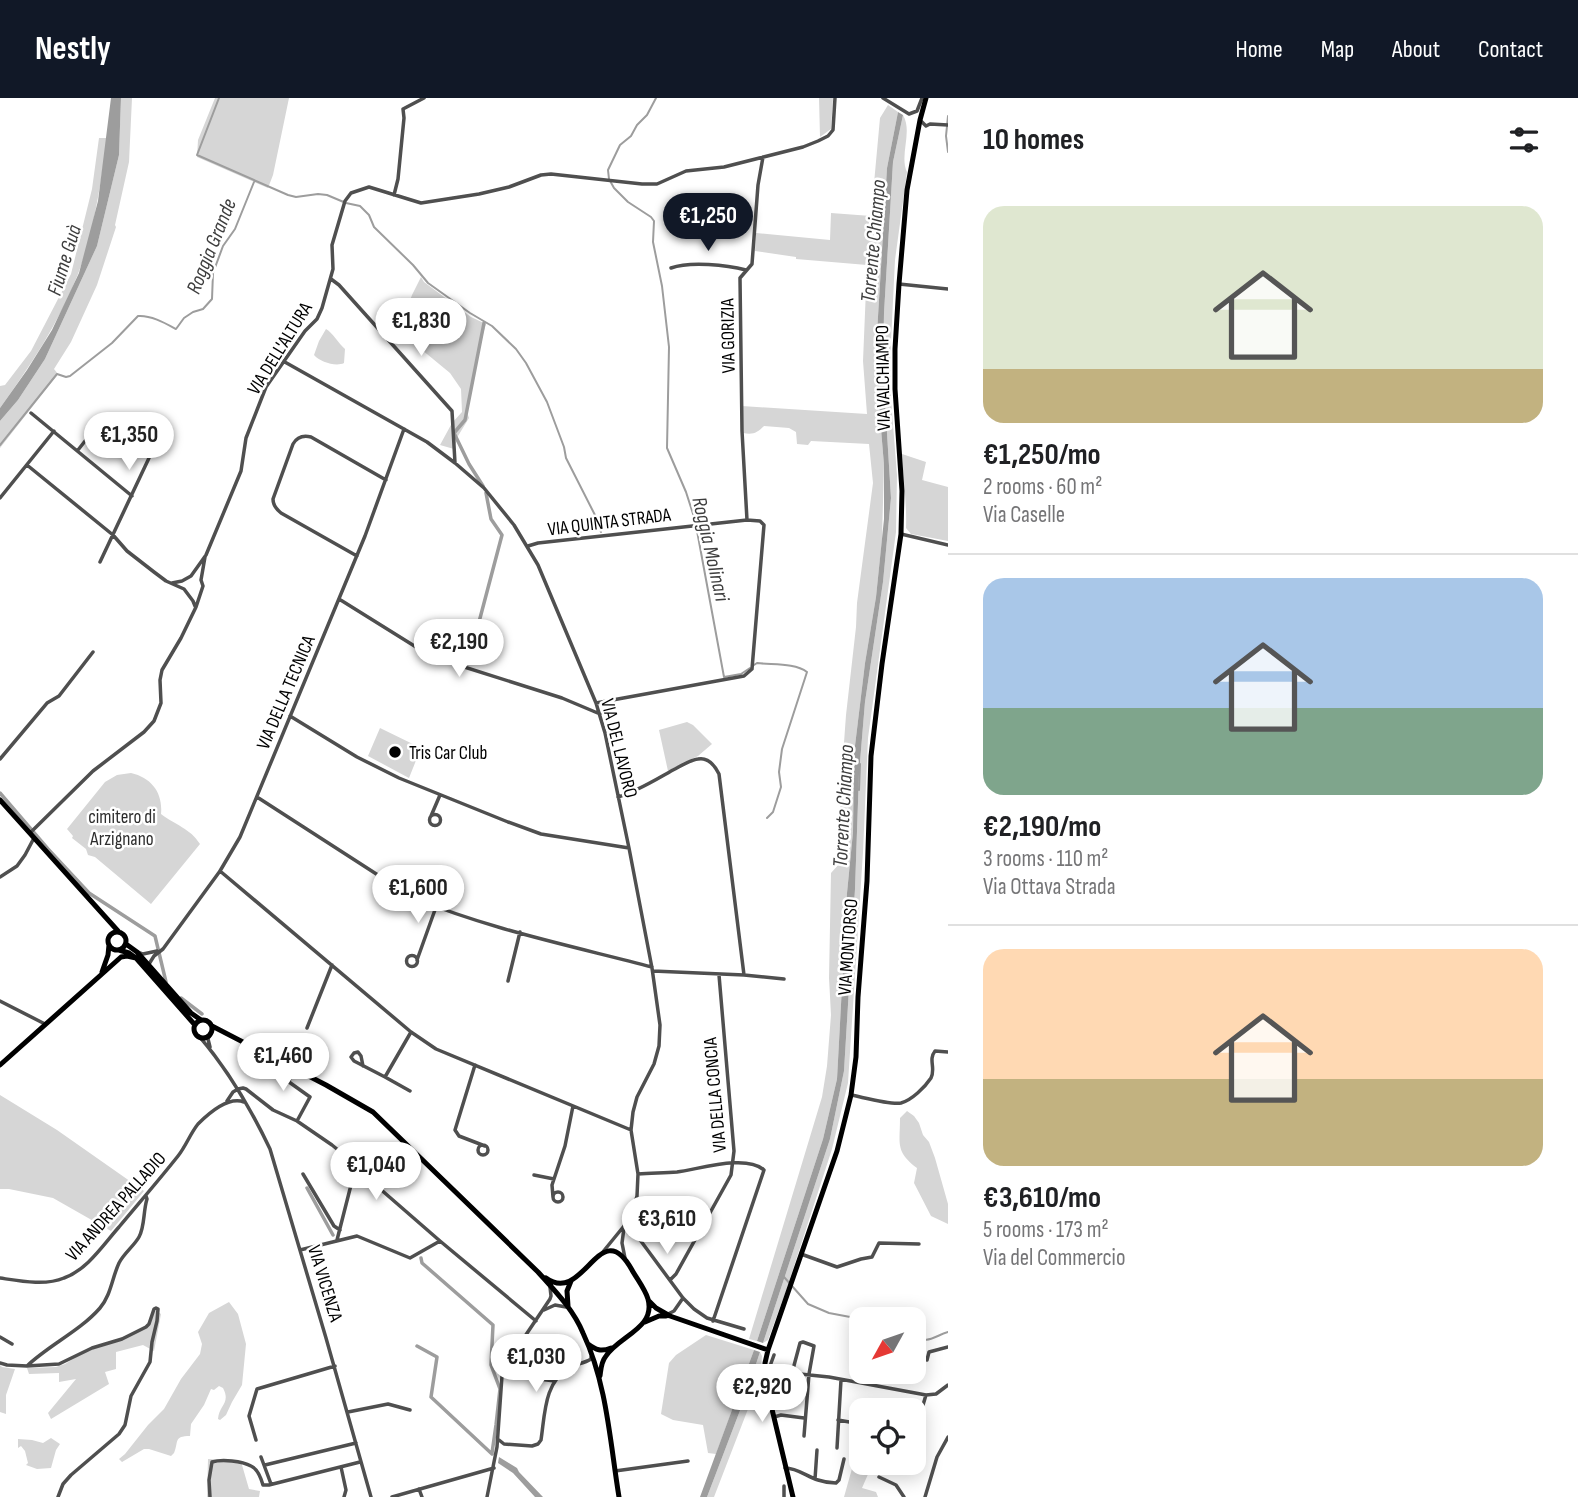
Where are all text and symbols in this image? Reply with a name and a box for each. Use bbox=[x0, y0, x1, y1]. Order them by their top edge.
text: Nestly bbox=[35, 29, 111, 69]
text: Home bbox=[1235, 35, 1283, 64]
text: Map bbox=[1321, 35, 1354, 64]
text: About bbox=[1392, 35, 1440, 64]
text: Contact bbox=[1478, 35, 1543, 64]
icon: filters bbox=[1505, 121, 1543, 159]
text: 10 homes bbox=[983, 122, 1084, 158]
water label: Torrente Chiampo bbox=[856, 178, 891, 303]
pin: €1,250 bbox=[651, 194, 765, 253]
water label: Roggia Grande bbox=[181, 195, 242, 297]
text: €1,250 bbox=[679, 202, 737, 230]
water label: Fiume Guà bbox=[42, 221, 87, 299]
icon: home bbox=[1200, 252, 1326, 378]
street label: VIA GORIZIA bbox=[716, 297, 741, 374]
street label: VIA DELL'ALTURA bbox=[243, 298, 318, 399]
pin: €1,830 bbox=[364, 299, 478, 358]
text: €1,830 bbox=[391, 307, 451, 335]
street label: VIA VALCHIAMPO bbox=[871, 325, 896, 431]
pin: €1,350 bbox=[72, 412, 186, 472]
text: €1,350 bbox=[100, 421, 158, 449]
text: €1,250/mo bbox=[983, 437, 1101, 473]
text: 2 rooms · 60 m² bbox=[983, 473, 1102, 501]
water label: Roggia Molinari bbox=[686, 494, 735, 605]
text: Via Caselle bbox=[983, 501, 1065, 529]
street label: VIA QUINTA STRADA bbox=[546, 503, 673, 541]
pin: €2,190 bbox=[402, 620, 516, 679]
icon: home bbox=[1200, 624, 1326, 750]
text: €2,190 bbox=[430, 628, 488, 656]
street label: VIA DELLA TECNICA bbox=[252, 631, 321, 753]
street label: VIA DEL LAVORO bbox=[595, 696, 642, 800]
place label: Tris Car Club bbox=[409, 742, 487, 765]
water label: Torrente Chiampo bbox=[828, 743, 859, 868]
marker: Tris Car Club bbox=[387, 744, 403, 760]
park label: cimitero di Arzignano bbox=[88, 806, 156, 851]
text: €2,190/mo bbox=[983, 809, 1101, 845]
text: 3 rooms · 110 m² bbox=[983, 845, 1108, 873]
pin: €1,600 bbox=[361, 866, 475, 925]
text: Via Ottava Strada bbox=[983, 873, 1116, 901]
text: €1,600 bbox=[388, 874, 448, 902]
street label: VIA MONTORSO bbox=[834, 898, 863, 996]
icon: home bbox=[1200, 995, 1326, 1121]
pin: €1,460 bbox=[226, 1034, 340, 1093]
street label: VIA DELLA CONCIA bbox=[699, 1035, 732, 1153]
text: €1,460 bbox=[253, 1042, 313, 1070]
pin: €1,040 bbox=[319, 1142, 433, 1202]
street label: VIA ANDREA PALLADIO bbox=[61, 1148, 171, 1266]
text: €1,040 bbox=[346, 1151, 406, 1179]
text: €3,610/mo bbox=[983, 1180, 1101, 1216]
pin: €3,610 bbox=[610, 1196, 724, 1256]
text: €3,610 bbox=[638, 1205, 696, 1233]
text: 5 rooms · 173 m² bbox=[983, 1216, 1109, 1244]
street label: VIA VICENZA bbox=[302, 1242, 347, 1325]
text: Via del Commercio bbox=[983, 1244, 1125, 1272]
north arrow bbox=[849, 1307, 926, 1384]
map controls bbox=[849, 1307, 926, 1475]
pin: €1,030 bbox=[479, 1334, 593, 1394]
text: €1,030 bbox=[507, 1343, 565, 1371]
pin: €2,920 bbox=[705, 1364, 819, 1424]
text: €2,920 bbox=[732, 1373, 792, 1401]
button: locate bbox=[849, 1398, 926, 1475]

